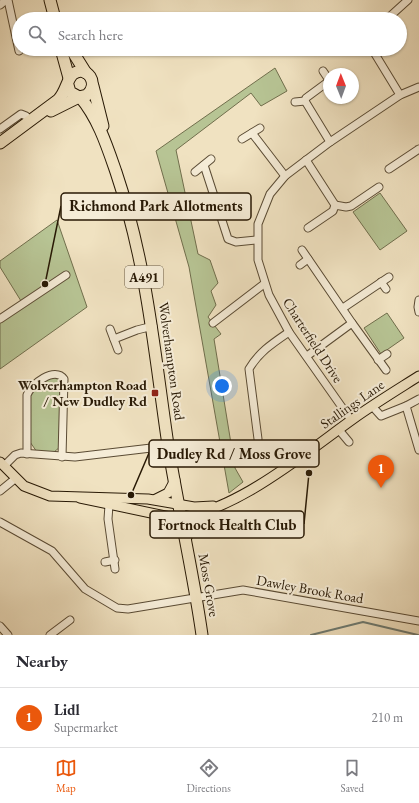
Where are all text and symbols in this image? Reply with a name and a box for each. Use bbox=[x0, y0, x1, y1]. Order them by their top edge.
search box bbox=[12, 12, 407, 56]
icon: search bbox=[26, 23, 48, 45]
text: Search here bbox=[58, 25, 123, 44]
north arrow bbox=[323, 68, 359, 104]
callout: Richmond Park Allotments bbox=[61, 193, 251, 220]
text: Richmond Park Allotments bbox=[69, 196, 243, 215]
road number: A491 bbox=[125, 266, 163, 288]
street label: Charterfield Drive bbox=[279, 294, 347, 386]
street label: Wolverhampton Road bbox=[155, 301, 189, 422]
street label: Stallings Lane bbox=[317, 375, 388, 433]
place label: Wolverhampton Road / New Dudley Rd bbox=[18, 376, 147, 410]
your location bbox=[212, 376, 232, 396]
marker: Wolverhampton Road / New Dudley Rd bbox=[150, 388, 160, 398]
callout: Dudley Rd / Moss Grove bbox=[149, 440, 319, 467]
text: Dudley Rd / Moss Grove bbox=[157, 444, 311, 463]
pin: 1 bbox=[368, 455, 394, 488]
callout: Fortnock Health Club bbox=[150, 511, 304, 538]
text: Fortnock Health Club bbox=[158, 515, 296, 534]
street label: Moss Grove bbox=[195, 552, 224, 619]
street label: Dawley Brook Road bbox=[255, 571, 366, 607]
text: Nearby bbox=[16, 650, 68, 672]
text: Lidl bbox=[54, 700, 80, 719]
text: 1 bbox=[26, 709, 32, 726]
text: 210 m bbox=[372, 709, 403, 726]
text: Supermarket bbox=[54, 719, 118, 736]
tab: Map bbox=[55, 757, 77, 795]
tab: Directions bbox=[187, 757, 231, 795]
tab: Saved bbox=[341, 757, 364, 795]

